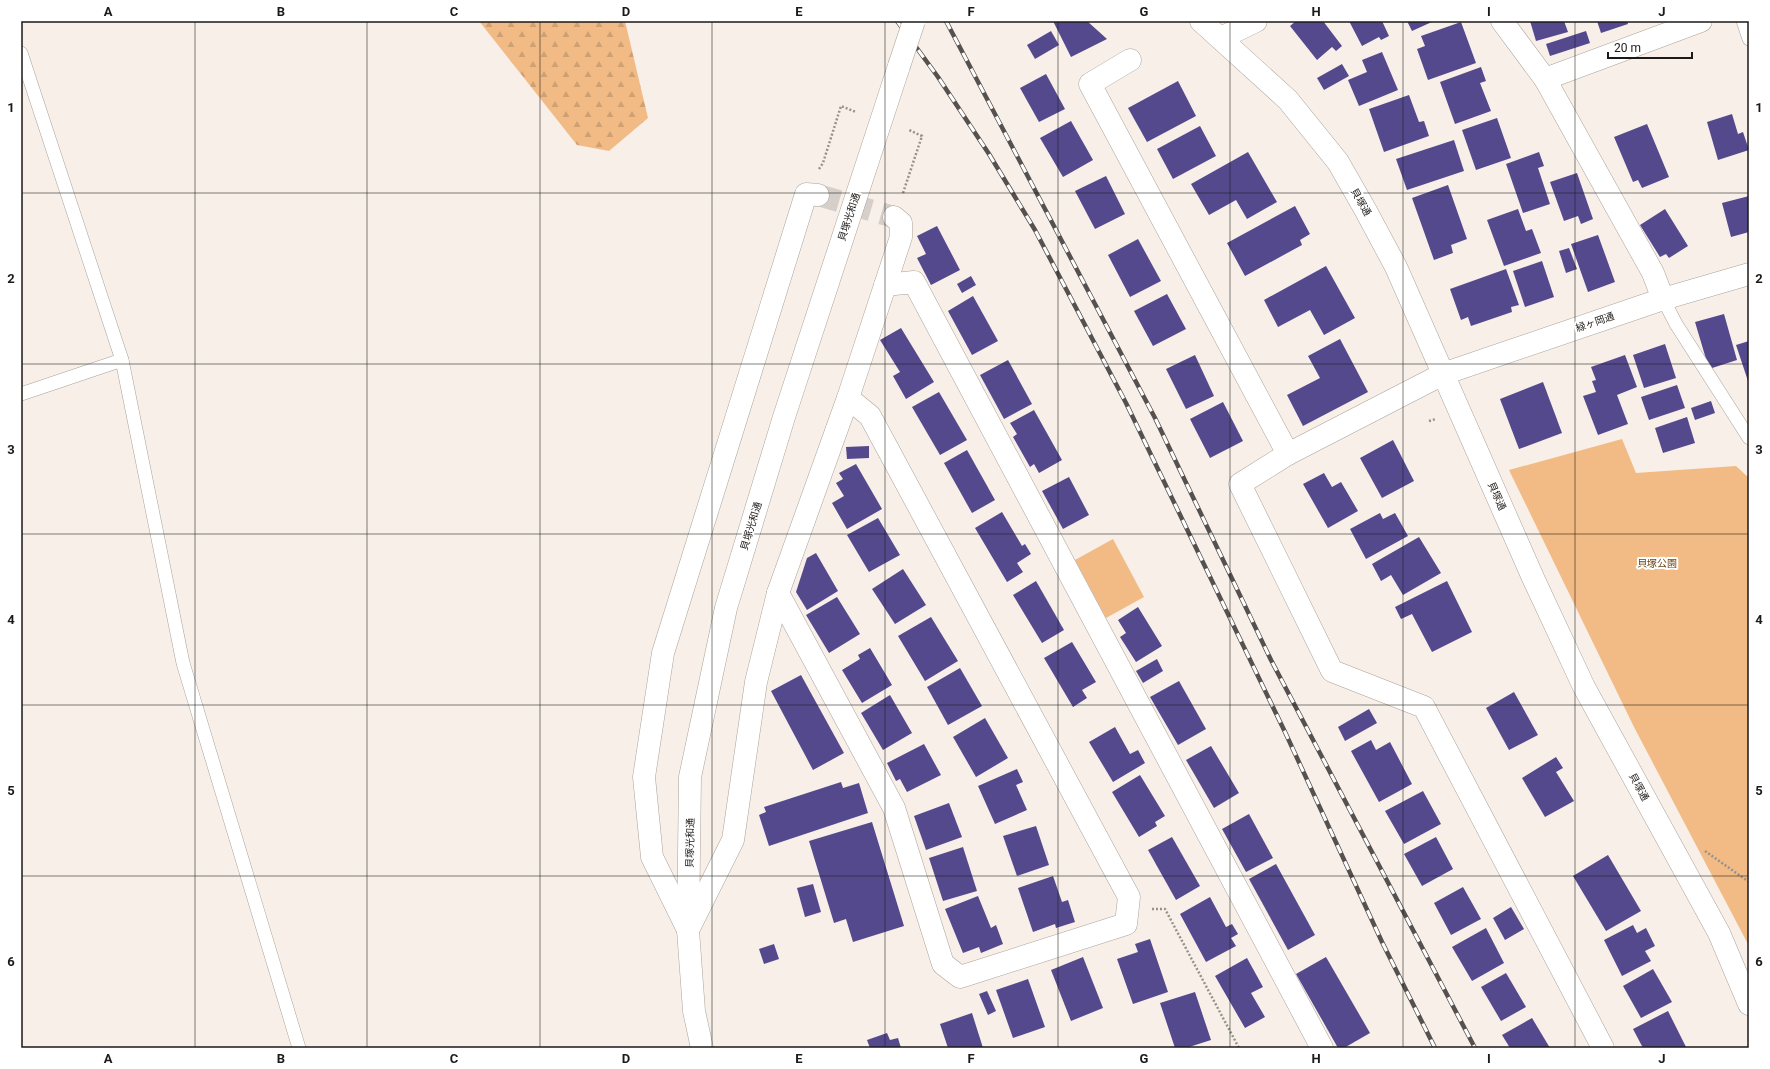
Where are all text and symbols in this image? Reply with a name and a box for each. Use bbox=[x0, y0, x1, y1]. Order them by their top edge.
text: A bbox=[104, 4, 113, 19]
text: B bbox=[277, 4, 285, 19]
text: C bbox=[450, 4, 459, 19]
text: D bbox=[622, 4, 630, 19]
text: E bbox=[795, 4, 803, 19]
text: F bbox=[967, 4, 975, 19]
text: G bbox=[1140, 4, 1149, 19]
text: H bbox=[1311, 4, 1321, 19]
text: I bbox=[1487, 4, 1491, 19]
text: J bbox=[1658, 4, 1666, 19]
scale bar bbox=[1608, 34, 1692, 60]
text: 20 m bbox=[1614, 41, 1641, 55]
text: 1 bbox=[7, 100, 15, 115]
text: 1 bbox=[1755, 100, 1763, 115]
street label: 貝塚通 bbox=[1349, 186, 1373, 218]
street label: 貝塚光和通 bbox=[836, 192, 862, 242]
text: 2 bbox=[7, 271, 15, 286]
text: 2 bbox=[1755, 271, 1763, 286]
street label: 緑ヶ岡通 bbox=[1574, 310, 1616, 334]
text: 3 bbox=[7, 442, 15, 457]
text: 3 bbox=[1755, 442, 1763, 457]
street label: 貝塚通 bbox=[1486, 480, 1508, 512]
street label: 貝塚光和通 bbox=[738, 500, 764, 552]
park label: 貝塚公園 bbox=[1637, 558, 1677, 569]
text: 4 bbox=[7, 612, 15, 627]
text: 4 bbox=[1755, 612, 1763, 627]
street label: 貝塚通 bbox=[1627, 771, 1651, 803]
text: 5 bbox=[7, 783, 15, 798]
text: 5 bbox=[1755, 783, 1763, 798]
street label: 貝塚光和通 bbox=[684, 818, 696, 868]
text: 6 bbox=[7, 954, 15, 969]
text: 6 bbox=[1755, 954, 1763, 969]
text: A bbox=[104, 1051, 113, 1066]
text: B bbox=[277, 1051, 285, 1066]
text: C bbox=[450, 1051, 459, 1066]
text: D bbox=[622, 1051, 630, 1066]
text: E bbox=[795, 1051, 803, 1066]
text: F bbox=[967, 1051, 975, 1066]
text: G bbox=[1140, 1051, 1149, 1066]
text: H bbox=[1311, 1051, 1321, 1066]
text: I bbox=[1487, 1051, 1491, 1066]
text: J bbox=[1658, 1051, 1666, 1066]

